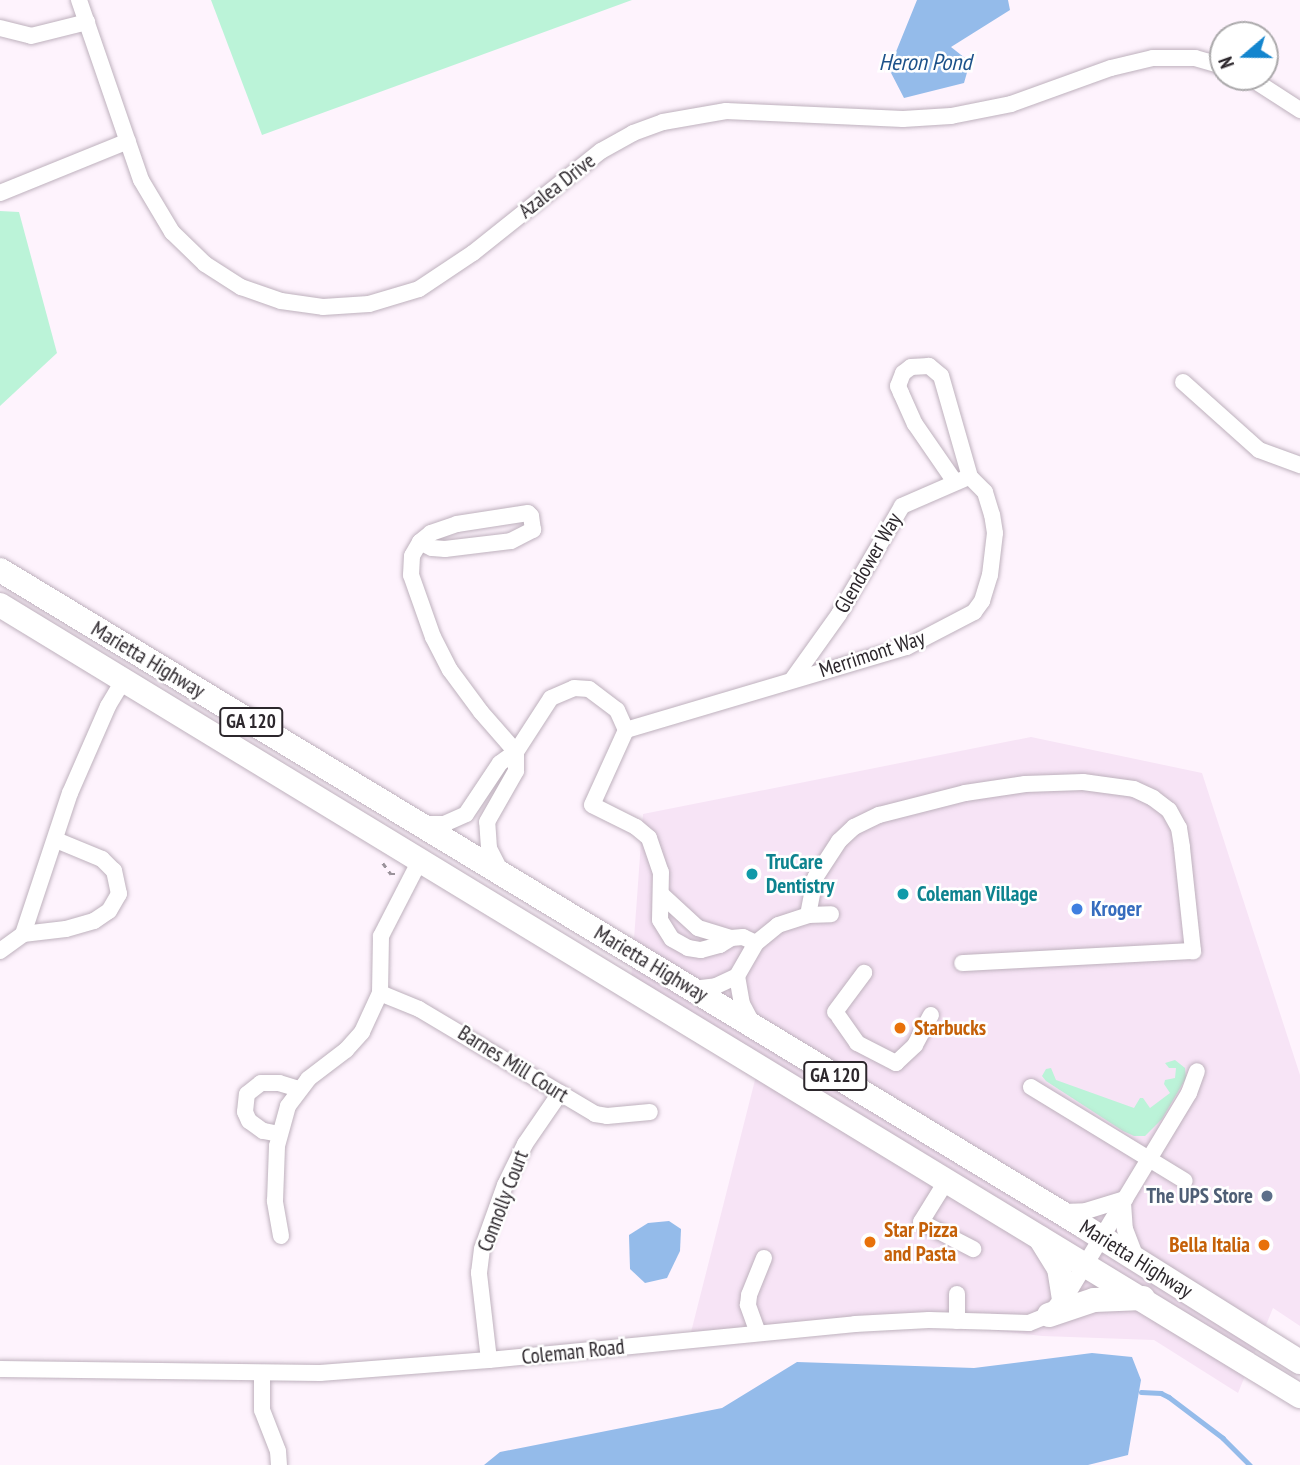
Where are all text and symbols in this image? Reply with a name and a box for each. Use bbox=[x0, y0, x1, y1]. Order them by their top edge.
north arrow bbox=[1209, 21, 1279, 91]
water label: Heron Pond bbox=[879, 48, 971, 76]
text: N bbox=[1213, 54, 1239, 71]
street label: Azalea Drive bbox=[514, 148, 600, 224]
street label: Glendower Way bbox=[829, 508, 907, 618]
street label: Marietta Highway bbox=[87, 616, 209, 704]
street label: Merrimont Way bbox=[816, 625, 928, 683]
road number: GA 120 bbox=[218, 706, 284, 737]
place label: TruCare Dentistry bbox=[766, 849, 835, 899]
marker: TruCare Dentistry bbox=[744, 866, 760, 882]
place label: Coleman Village bbox=[917, 881, 1038, 907]
marker: Coleman Village bbox=[895, 886, 911, 902]
place label: Kroger bbox=[1091, 896, 1142, 922]
marker: Kroger bbox=[1069, 901, 1085, 917]
street label: Marietta Highway bbox=[590, 920, 712, 1008]
place label: Starbucks bbox=[914, 1015, 986, 1041]
street label: Barnes Mill Court bbox=[453, 1020, 573, 1108]
marker: Starbucks bbox=[892, 1020, 908, 1036]
road number: GA 120 bbox=[802, 1060, 868, 1092]
street label: Connolly Court bbox=[472, 1147, 534, 1255]
place label: The UPS Store bbox=[1146, 1183, 1253, 1209]
marker: The UPS Store bbox=[1259, 1188, 1275, 1204]
street label: Marietta Highway bbox=[1075, 1214, 1197, 1304]
place label: Star Pizza and Pasta bbox=[884, 1217, 958, 1267]
place label: Bella Italia bbox=[1169, 1232, 1250, 1258]
marker: Star Pizza and Pasta bbox=[862, 1234, 878, 1250]
marker: Bella Italia bbox=[1256, 1237, 1272, 1253]
street label: Coleman Road bbox=[520, 1334, 626, 1370]

